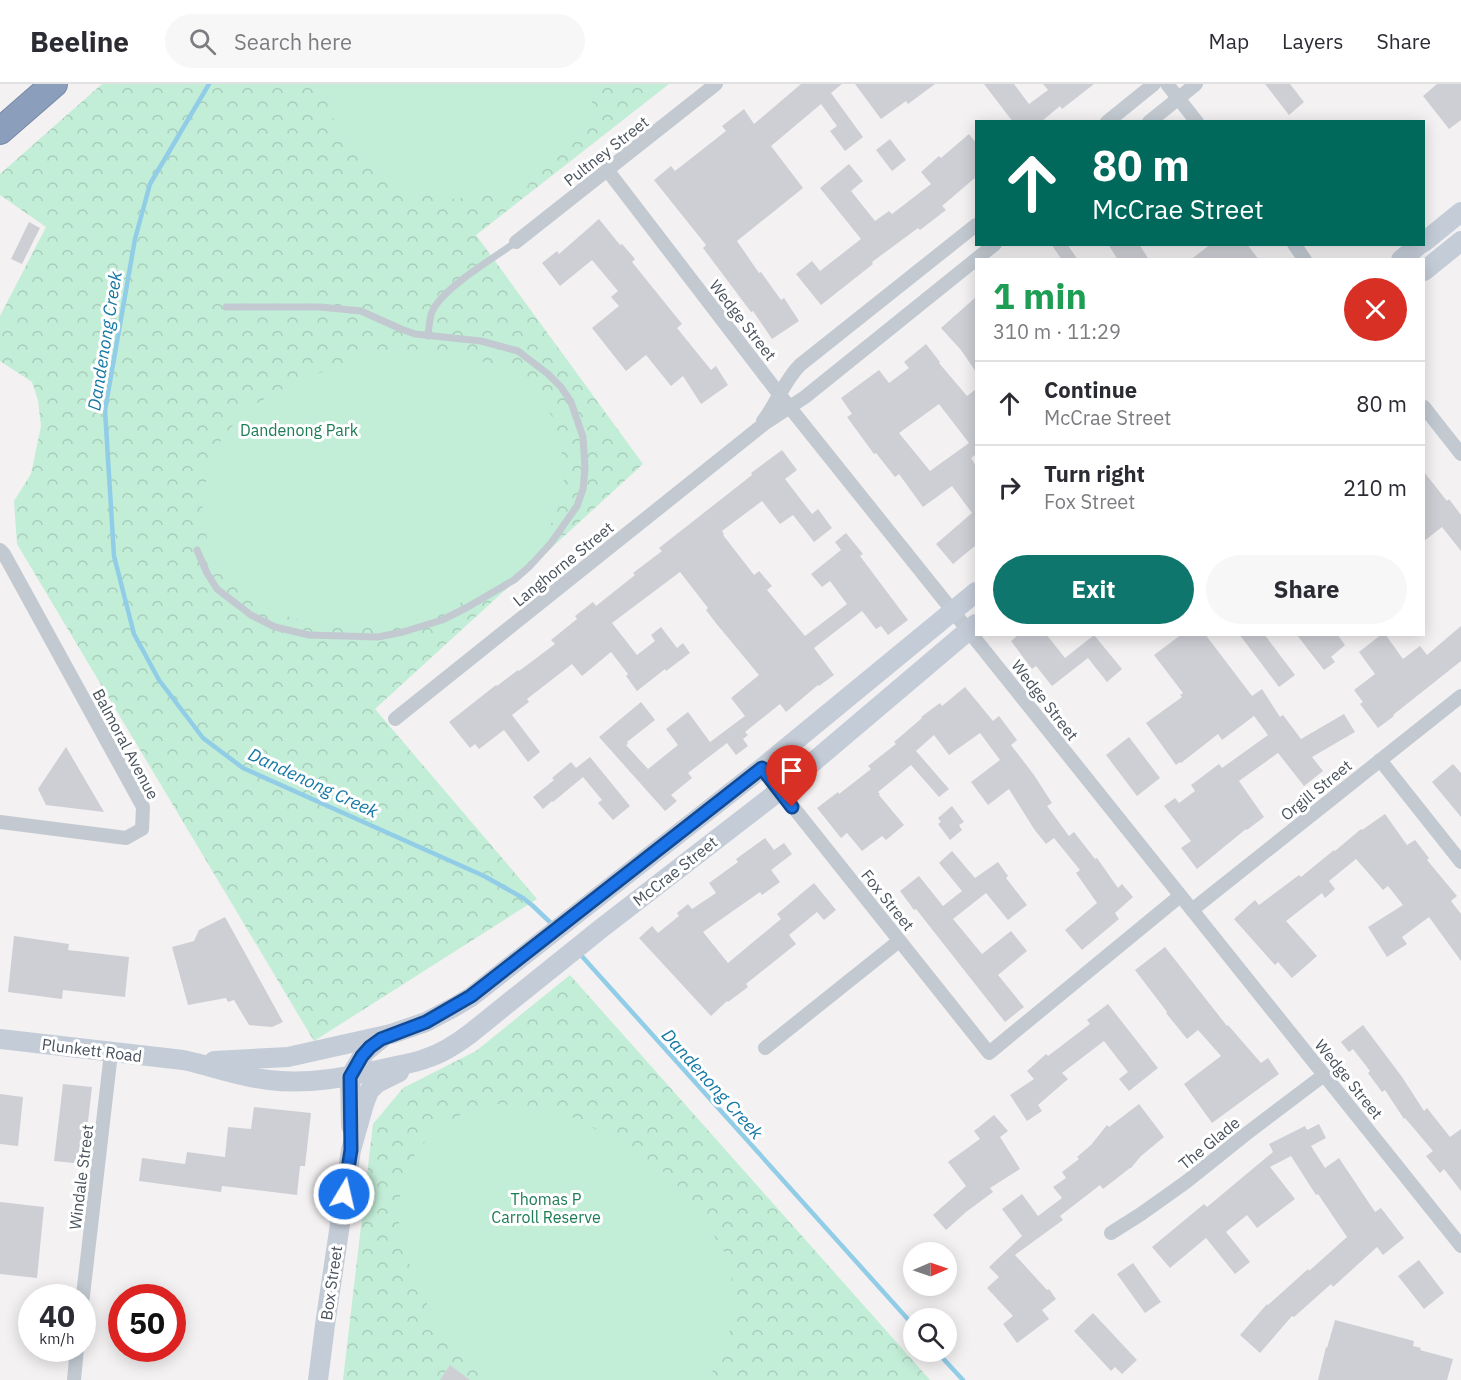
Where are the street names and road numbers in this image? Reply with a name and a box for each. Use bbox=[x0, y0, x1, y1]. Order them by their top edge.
street label: Pultney Street bbox=[560, 112, 652, 190]
street label: Wedge Street bbox=[705, 276, 781, 364]
street label: Langhorne Street bbox=[509, 517, 617, 611]
street label: Wedge Street bbox=[1007, 656, 1083, 744]
street label: Balmoral Avenue bbox=[88, 685, 164, 803]
street label: Orgill Street bbox=[1276, 755, 1356, 825]
street label: McCrae Street bbox=[629, 832, 721, 910]
street label: Fox Street bbox=[857, 865, 919, 935]
street label: Plunkett Road bbox=[41, 1034, 143, 1066]
street label: Wedge Street bbox=[1311, 1035, 1387, 1123]
street label: The Glade bbox=[1174, 1112, 1244, 1174]
street label: Windale Street bbox=[65, 1123, 97, 1231]
street label: Box Street bbox=[316, 1244, 346, 1322]

